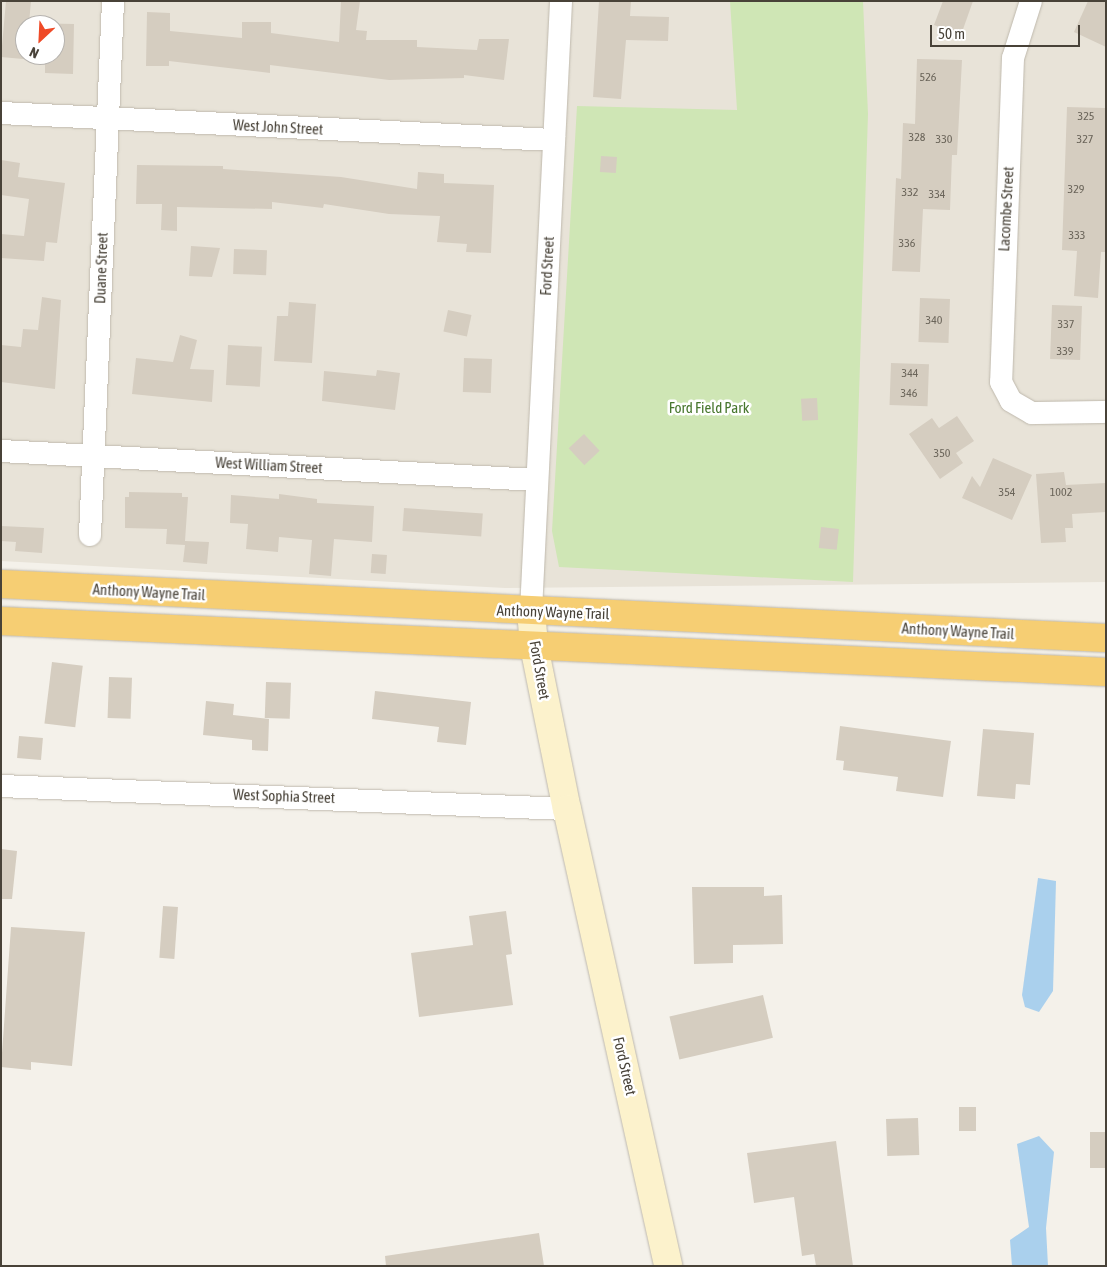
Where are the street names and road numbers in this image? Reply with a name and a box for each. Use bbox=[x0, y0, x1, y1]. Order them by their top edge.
street label: West John Street bbox=[232, 116, 324, 138]
street label: Lacombe Street bbox=[995, 166, 1017, 252]
street label: Duane Street bbox=[91, 232, 111, 304]
street label: Ford Street bbox=[536, 236, 558, 296]
street label: West William Street bbox=[215, 453, 323, 477]
street label: Anthony Wayne Trail bbox=[92, 580, 206, 604]
street label: Anthony Wayne Trail bbox=[496, 601, 610, 623]
street label: Anthony Wayne Trail bbox=[901, 619, 1015, 643]
street label: Ford Street bbox=[526, 639, 554, 701]
street label: West Sophia Street bbox=[233, 785, 335, 807]
street label: Ford Street bbox=[610, 1035, 640, 1097]

